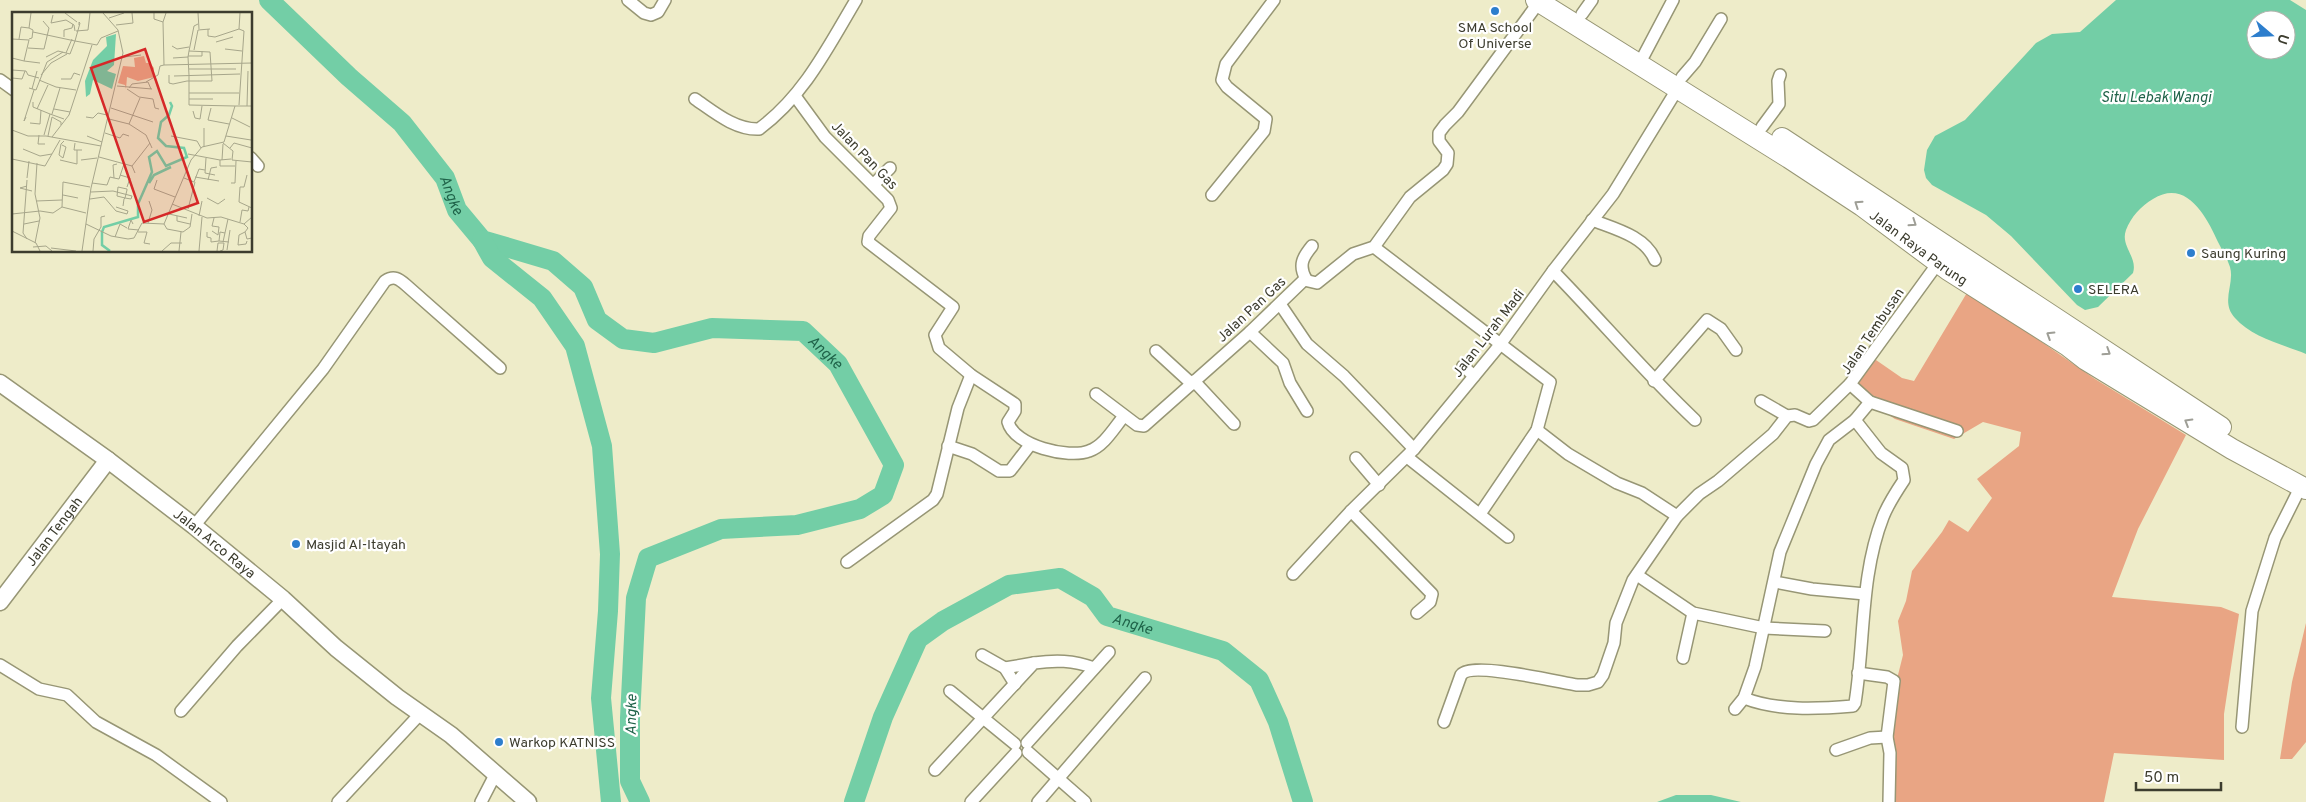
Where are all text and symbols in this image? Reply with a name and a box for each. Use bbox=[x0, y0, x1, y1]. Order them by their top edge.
marker: SMA School Of Universe bbox=[1489, 5, 1501, 17]
north arrow bbox=[2246, 10, 2296, 60]
inset map bbox=[12, 12, 252, 252]
place label: SMA School Of Universe bbox=[1458, 20, 1532, 53]
text: U bbox=[2272, 31, 2292, 46]
water label: Situ Lebak Wangi bbox=[2101, 89, 2213, 108]
street label: Jalan Pan Gas bbox=[827, 118, 901, 194]
water label: Angke bbox=[434, 173, 466, 221]
one-way arrow bbox=[1855, 201, 1864, 210]
street label: Jalan Raya Parung bbox=[1865, 207, 1970, 290]
one-way arrow bbox=[1908, 217, 1917, 226]
place label: Saung Kuring bbox=[2201, 246, 2286, 263]
marker: Saung Kuring bbox=[2185, 247, 2197, 259]
street label: Jalan Pan Gas bbox=[1214, 274, 1290, 346]
place label: SELERA bbox=[2088, 282, 2139, 299]
marker: SELERA bbox=[2072, 283, 2084, 295]
street label: Jalan Tembusan bbox=[1838, 285, 1908, 378]
street label: Jalan Lurah Madi bbox=[1450, 287, 1529, 381]
one-way arrow bbox=[2047, 331, 2056, 341]
water label: Angke bbox=[803, 332, 846, 374]
one-way arrow bbox=[2101, 346, 2110, 355]
one-way arrow bbox=[2184, 418, 2193, 428]
street label: Jalan Tengah bbox=[23, 494, 87, 570]
street label: Jalan Arco Raya bbox=[169, 506, 258, 583]
place label: Masjid Al-Itayah bbox=[306, 537, 406, 554]
marker: Masjid Al-Itayah bbox=[290, 538, 302, 550]
water label: Angke bbox=[1110, 610, 1155, 640]
water label: Angke bbox=[623, 694, 642, 736]
place label: Warkop KATNISS bbox=[509, 735, 615, 752]
marker: Warkop KATNISS bbox=[493, 736, 505, 748]
scale bar bbox=[2136, 760, 2221, 792]
text: 50 m bbox=[2144, 769, 2179, 788]

